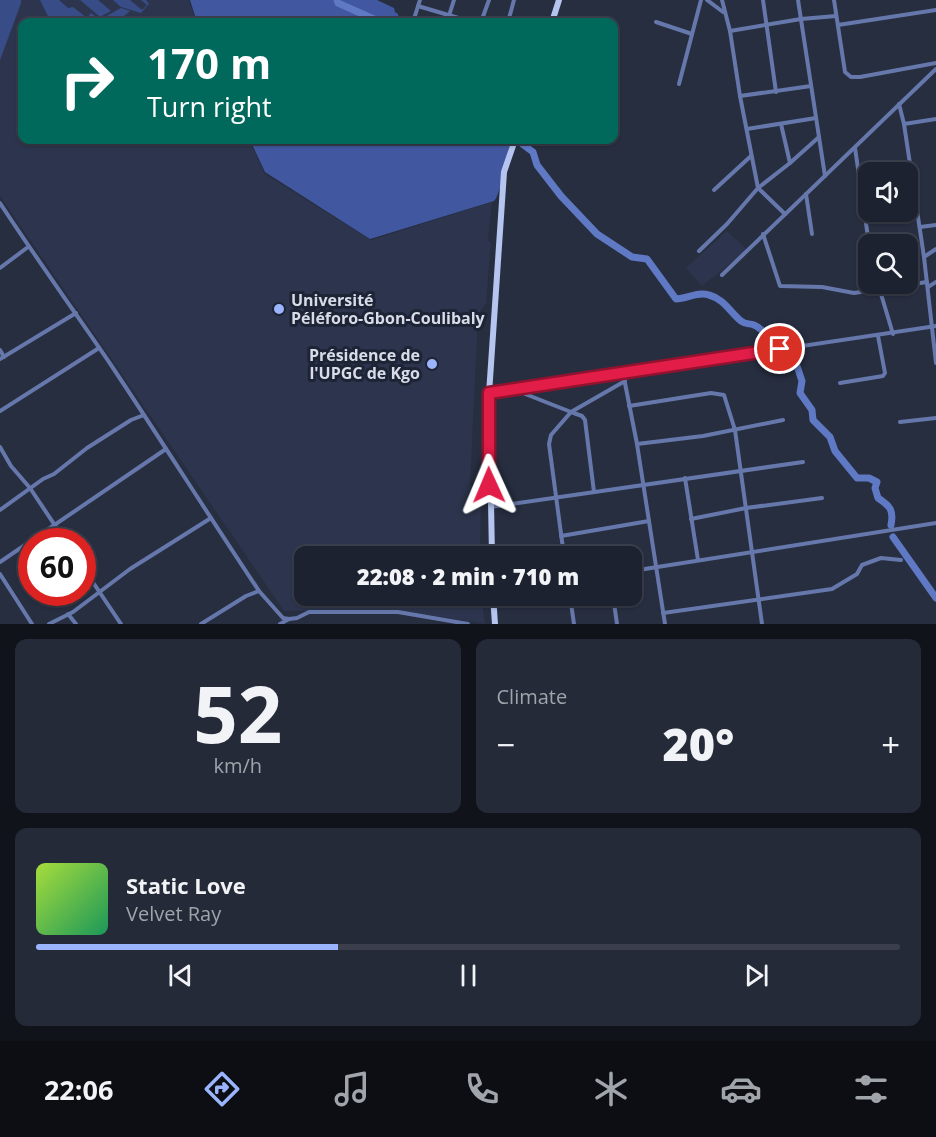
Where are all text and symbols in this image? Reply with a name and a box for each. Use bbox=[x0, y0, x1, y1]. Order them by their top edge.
text: 170 m bbox=[147, 34, 271, 91]
icon: right bbox=[48, 42, 126, 120]
text: Turn right bbox=[147, 88, 272, 125]
map controls bbox=[858, 162, 918, 294]
button: sound bbox=[858, 162, 918, 222]
button: search bbox=[858, 234, 918, 294]
place label: Université Péléforo-Gbon-Coulibaly bbox=[291, 289, 486, 329]
marker: Université Péléforo-Gbon-Coulibaly bbox=[272, 302, 286, 316]
pin bbox=[754, 323, 805, 374]
icon: arrive bbox=[763, 332, 796, 365]
place label: Présidence de l'UPGC de Kgo bbox=[309, 344, 420, 384]
marker: Présidence de l'UPGC de Kgo bbox=[425, 357, 439, 371]
position arrow bbox=[457, 453, 521, 517]
speed limit sign: 60 bbox=[18, 528, 96, 606]
text: 22:08 · 2 min · 710 m bbox=[357, 561, 579, 591]
text: 52 bbox=[193, 660, 282, 766]
text: Climate bbox=[497, 683, 567, 710]
text: 20° bbox=[662, 713, 734, 774]
text: − bbox=[497, 722, 515, 767]
text: + bbox=[881, 722, 900, 767]
text: km/h bbox=[213, 752, 262, 779]
text: Static Love bbox=[126, 870, 246, 900]
text: Velvet Ray bbox=[126, 900, 221, 927]
icon: previous bbox=[164, 959, 197, 992]
icon: pause bbox=[452, 959, 485, 992]
icon: next bbox=[740, 959, 773, 992]
icon: directions bbox=[201, 1068, 243, 1110]
icon: music bbox=[331, 1068, 373, 1110]
icon: phone bbox=[461, 1068, 503, 1110]
icon: climate bbox=[590, 1068, 632, 1110]
icon: car bbox=[720, 1068, 762, 1110]
icon: filters bbox=[850, 1068, 892, 1110]
text: 22:06 bbox=[44, 1071, 113, 1108]

